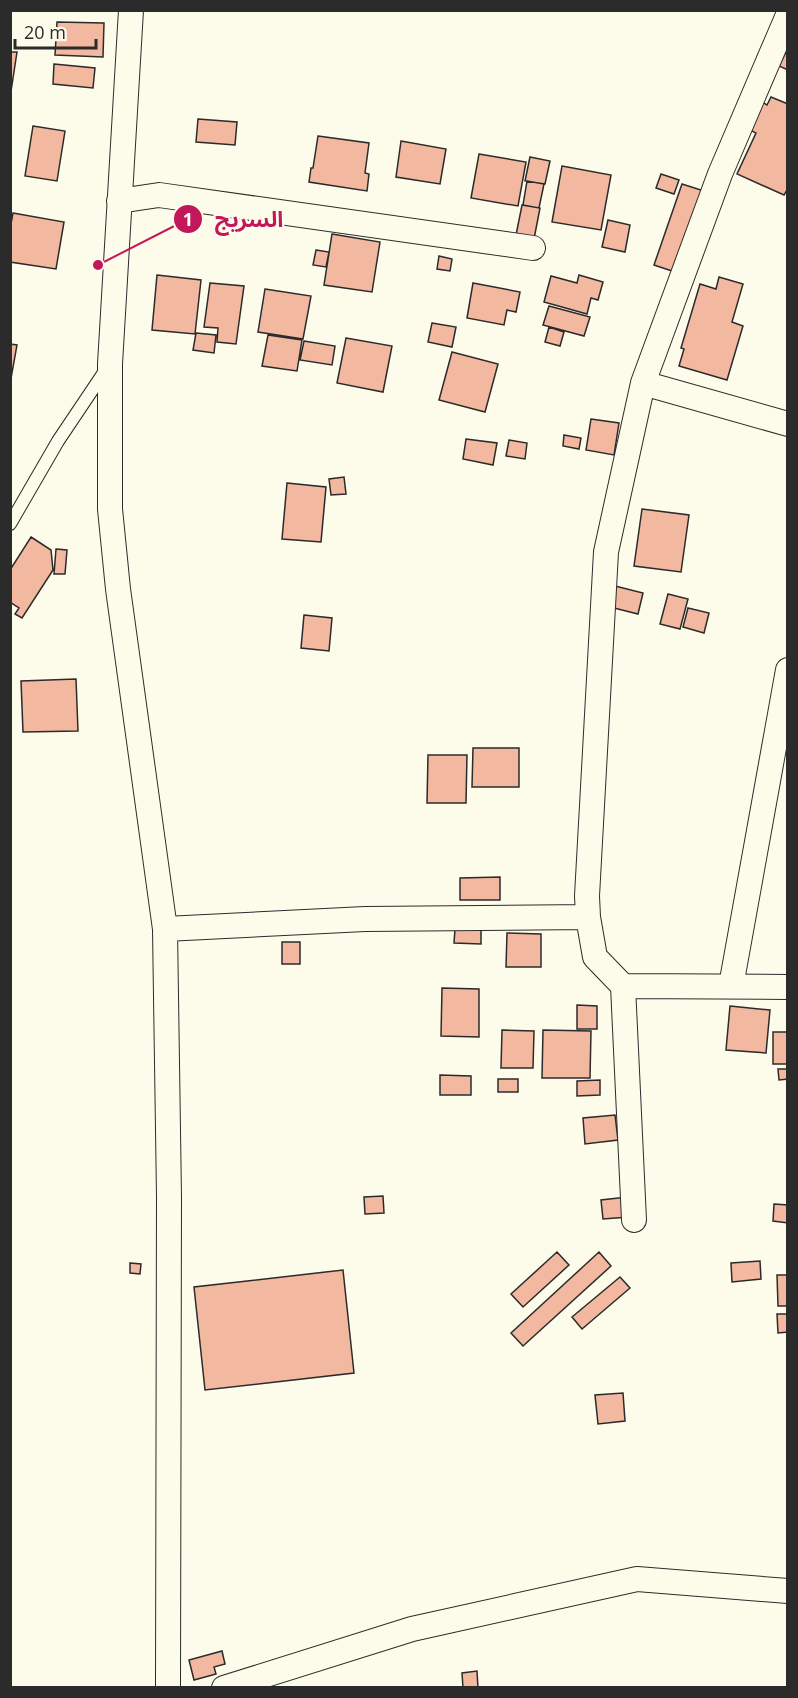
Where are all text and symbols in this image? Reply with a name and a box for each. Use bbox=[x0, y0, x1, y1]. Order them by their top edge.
scale bar bbox=[15, 12, 96, 50]
text: 20 m bbox=[24, 20, 66, 44]
callout: السريج bbox=[173, 199, 295, 239]
text: السريج bbox=[215, 203, 283, 236]
text: 1 bbox=[183, 207, 193, 231]

